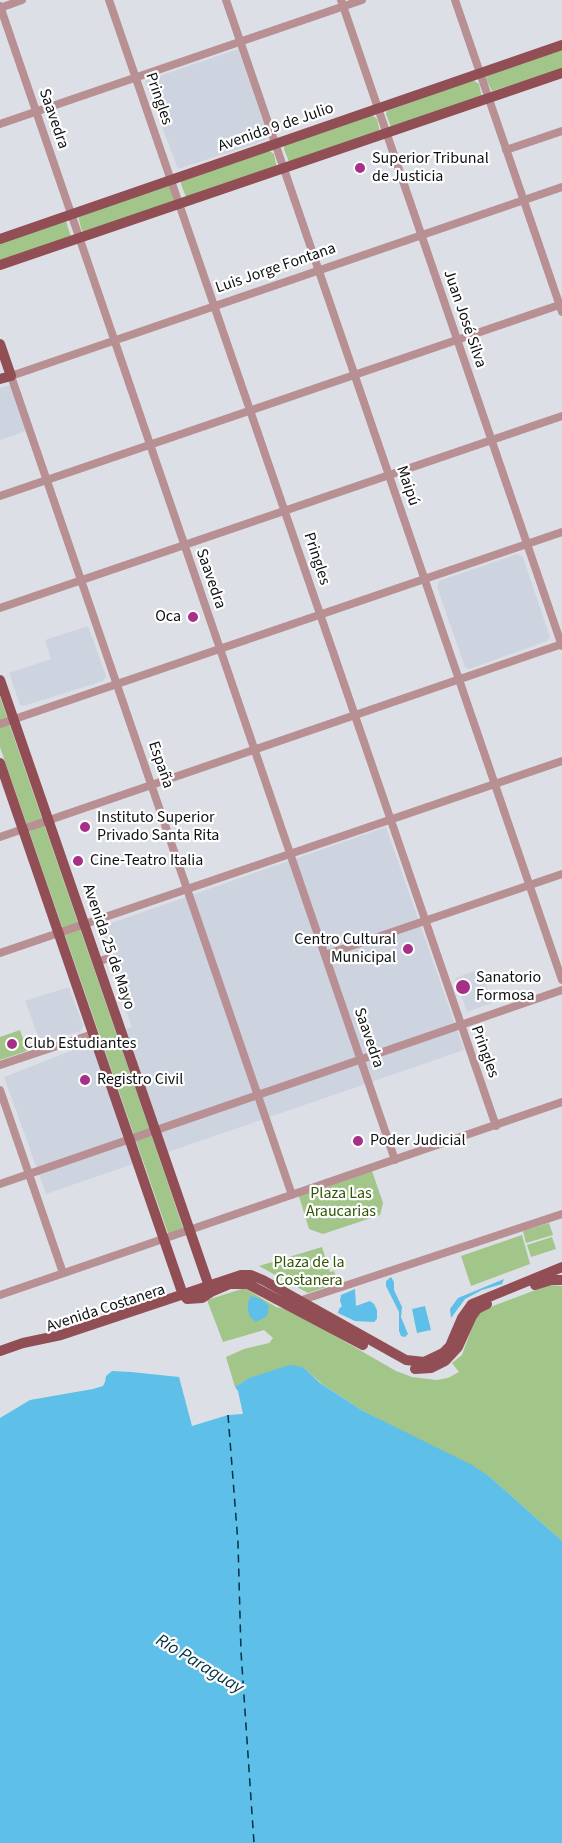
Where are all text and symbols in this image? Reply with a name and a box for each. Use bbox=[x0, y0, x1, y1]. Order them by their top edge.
street label: Pringles bbox=[140, 70, 176, 128]
street label: Saavedra bbox=[34, 86, 72, 152]
street label: Avenida 9 de Julio bbox=[216, 99, 336, 157]
place label: Superior Tribunal de Justicia bbox=[372, 149, 489, 187]
marker: Superior Tribunal de Justicia bbox=[353, 161, 367, 175]
street label: Luis Jorge Fontana bbox=[213, 239, 339, 299]
street label: Juan José Silva bbox=[438, 268, 490, 370]
street label: Maipú bbox=[391, 463, 423, 509]
street label: Pringles bbox=[299, 530, 333, 588]
street label: Saavedra bbox=[191, 546, 229, 612]
place label: Oca bbox=[155, 607, 181, 627]
marker: Oca bbox=[186, 610, 200, 624]
street label: España bbox=[143, 739, 177, 791]
place label: Instituto Superior Privado Santa Rita bbox=[97, 808, 219, 846]
marker: Instituto Superior Privado Santa Rita bbox=[78, 820, 92, 834]
place label: Cine-Teatro Italia bbox=[90, 851, 203, 871]
marker: Cine-Teatro Italia bbox=[71, 854, 85, 868]
street label: Avenida 25 de Mayo bbox=[77, 882, 139, 1012]
place label: Centro Cultural Municipal bbox=[294, 930, 396, 968]
marker: Centro Cultural Municipal bbox=[401, 942, 415, 956]
place label: Sanatorio Formosa bbox=[476, 968, 541, 1006]
marker: Sanatorio Formosa bbox=[454, 978, 472, 996]
street label: Saavedra bbox=[349, 1005, 387, 1071]
street label: Pringles bbox=[466, 1023, 502, 1081]
place label: Club Estudiantes bbox=[24, 1034, 136, 1054]
marker: Club Estudiantes bbox=[5, 1037, 19, 1051]
place label: Registro Civil bbox=[97, 1070, 183, 1090]
marker: Registro Civil bbox=[78, 1073, 92, 1087]
place label: Poder Judicial bbox=[370, 1131, 465, 1151]
marker: Poder Judicial bbox=[351, 1134, 365, 1148]
park label: Plaza Las Araucarias bbox=[306, 1184, 376, 1222]
park label: Plaza de la Costanera bbox=[273, 1253, 345, 1291]
street label: Avenida Costanera bbox=[44, 1281, 168, 1337]
water label: Río Paraguay bbox=[151, 1630, 247, 1700]

